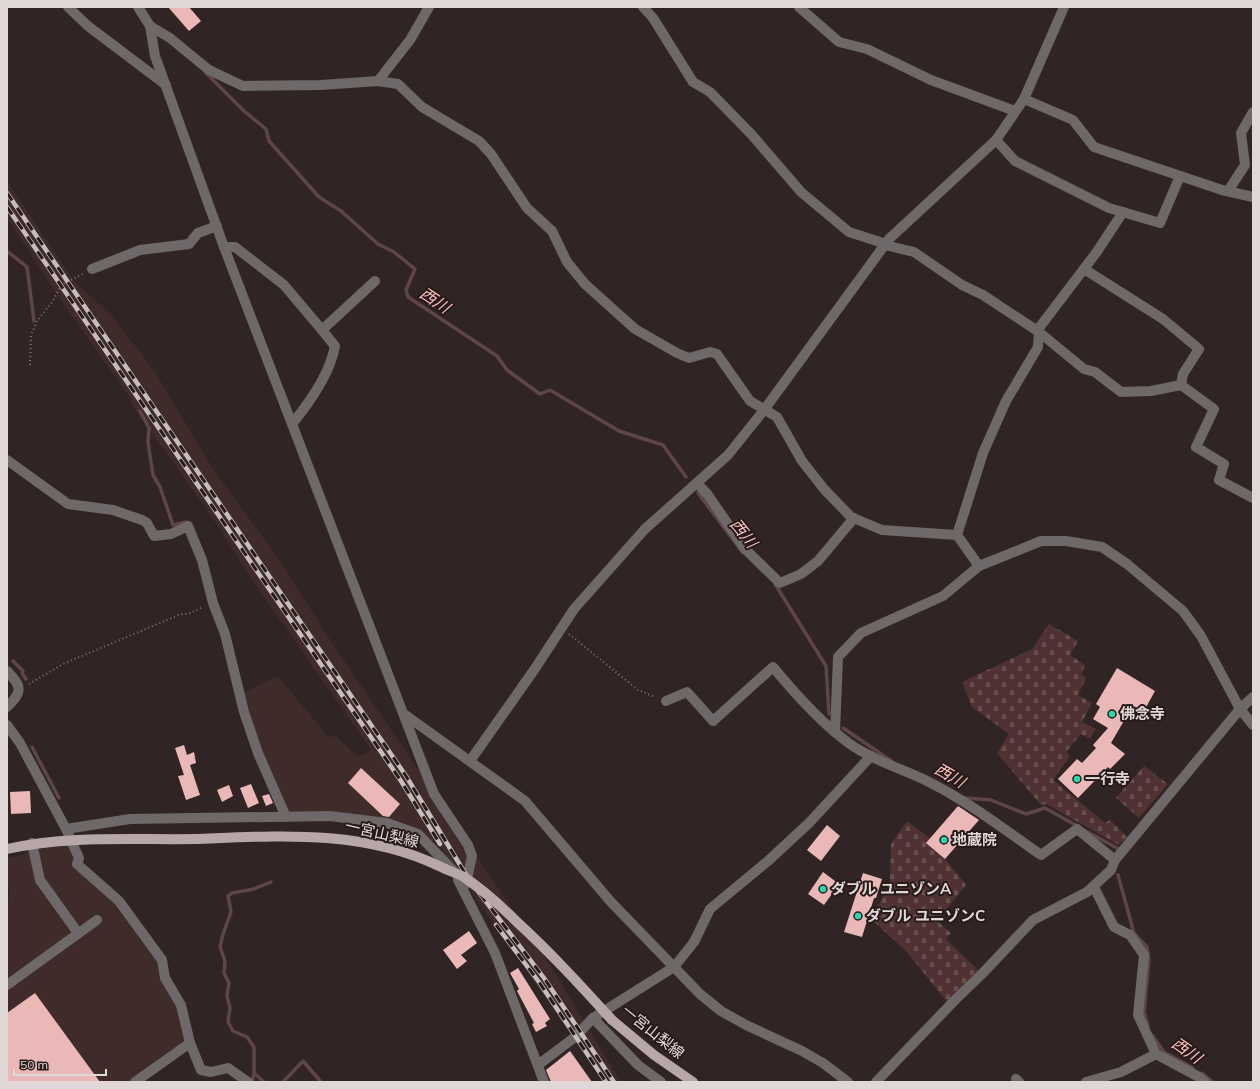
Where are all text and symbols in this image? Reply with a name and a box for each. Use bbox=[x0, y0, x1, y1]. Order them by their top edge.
water label: 西川 bbox=[416, 283, 456, 318]
water label: 西川 bbox=[726, 514, 763, 553]
place label: 佛念寺 bbox=[1120, 704, 1165, 723]
marker: 佛念寺 bbox=[1107, 709, 1117, 719]
water label: 西川 bbox=[931, 758, 971, 793]
place label: 一行寺 bbox=[1085, 769, 1130, 788]
marker: 一行寺 bbox=[1072, 774, 1082, 784]
street label: 一宮山梨線 bbox=[343, 816, 421, 851]
place label: 地蔵院 bbox=[952, 830, 997, 849]
marker: 地蔵院 bbox=[939, 835, 949, 845]
place label: ダブル ユニゾンA bbox=[831, 879, 952, 898]
marker: ダブル ユニゾンA bbox=[818, 884, 828, 894]
place label: ダブル ユニゾンC bbox=[866, 906, 985, 925]
marker: ダブル ユニゾンC bbox=[853, 911, 863, 921]
street label: 一宮山梨線 bbox=[618, 1001, 688, 1063]
water label: 西川 bbox=[1168, 1033, 1207, 1069]
scale bar bbox=[14, 1051, 106, 1077]
text: 50 m bbox=[20, 1057, 48, 1072]

